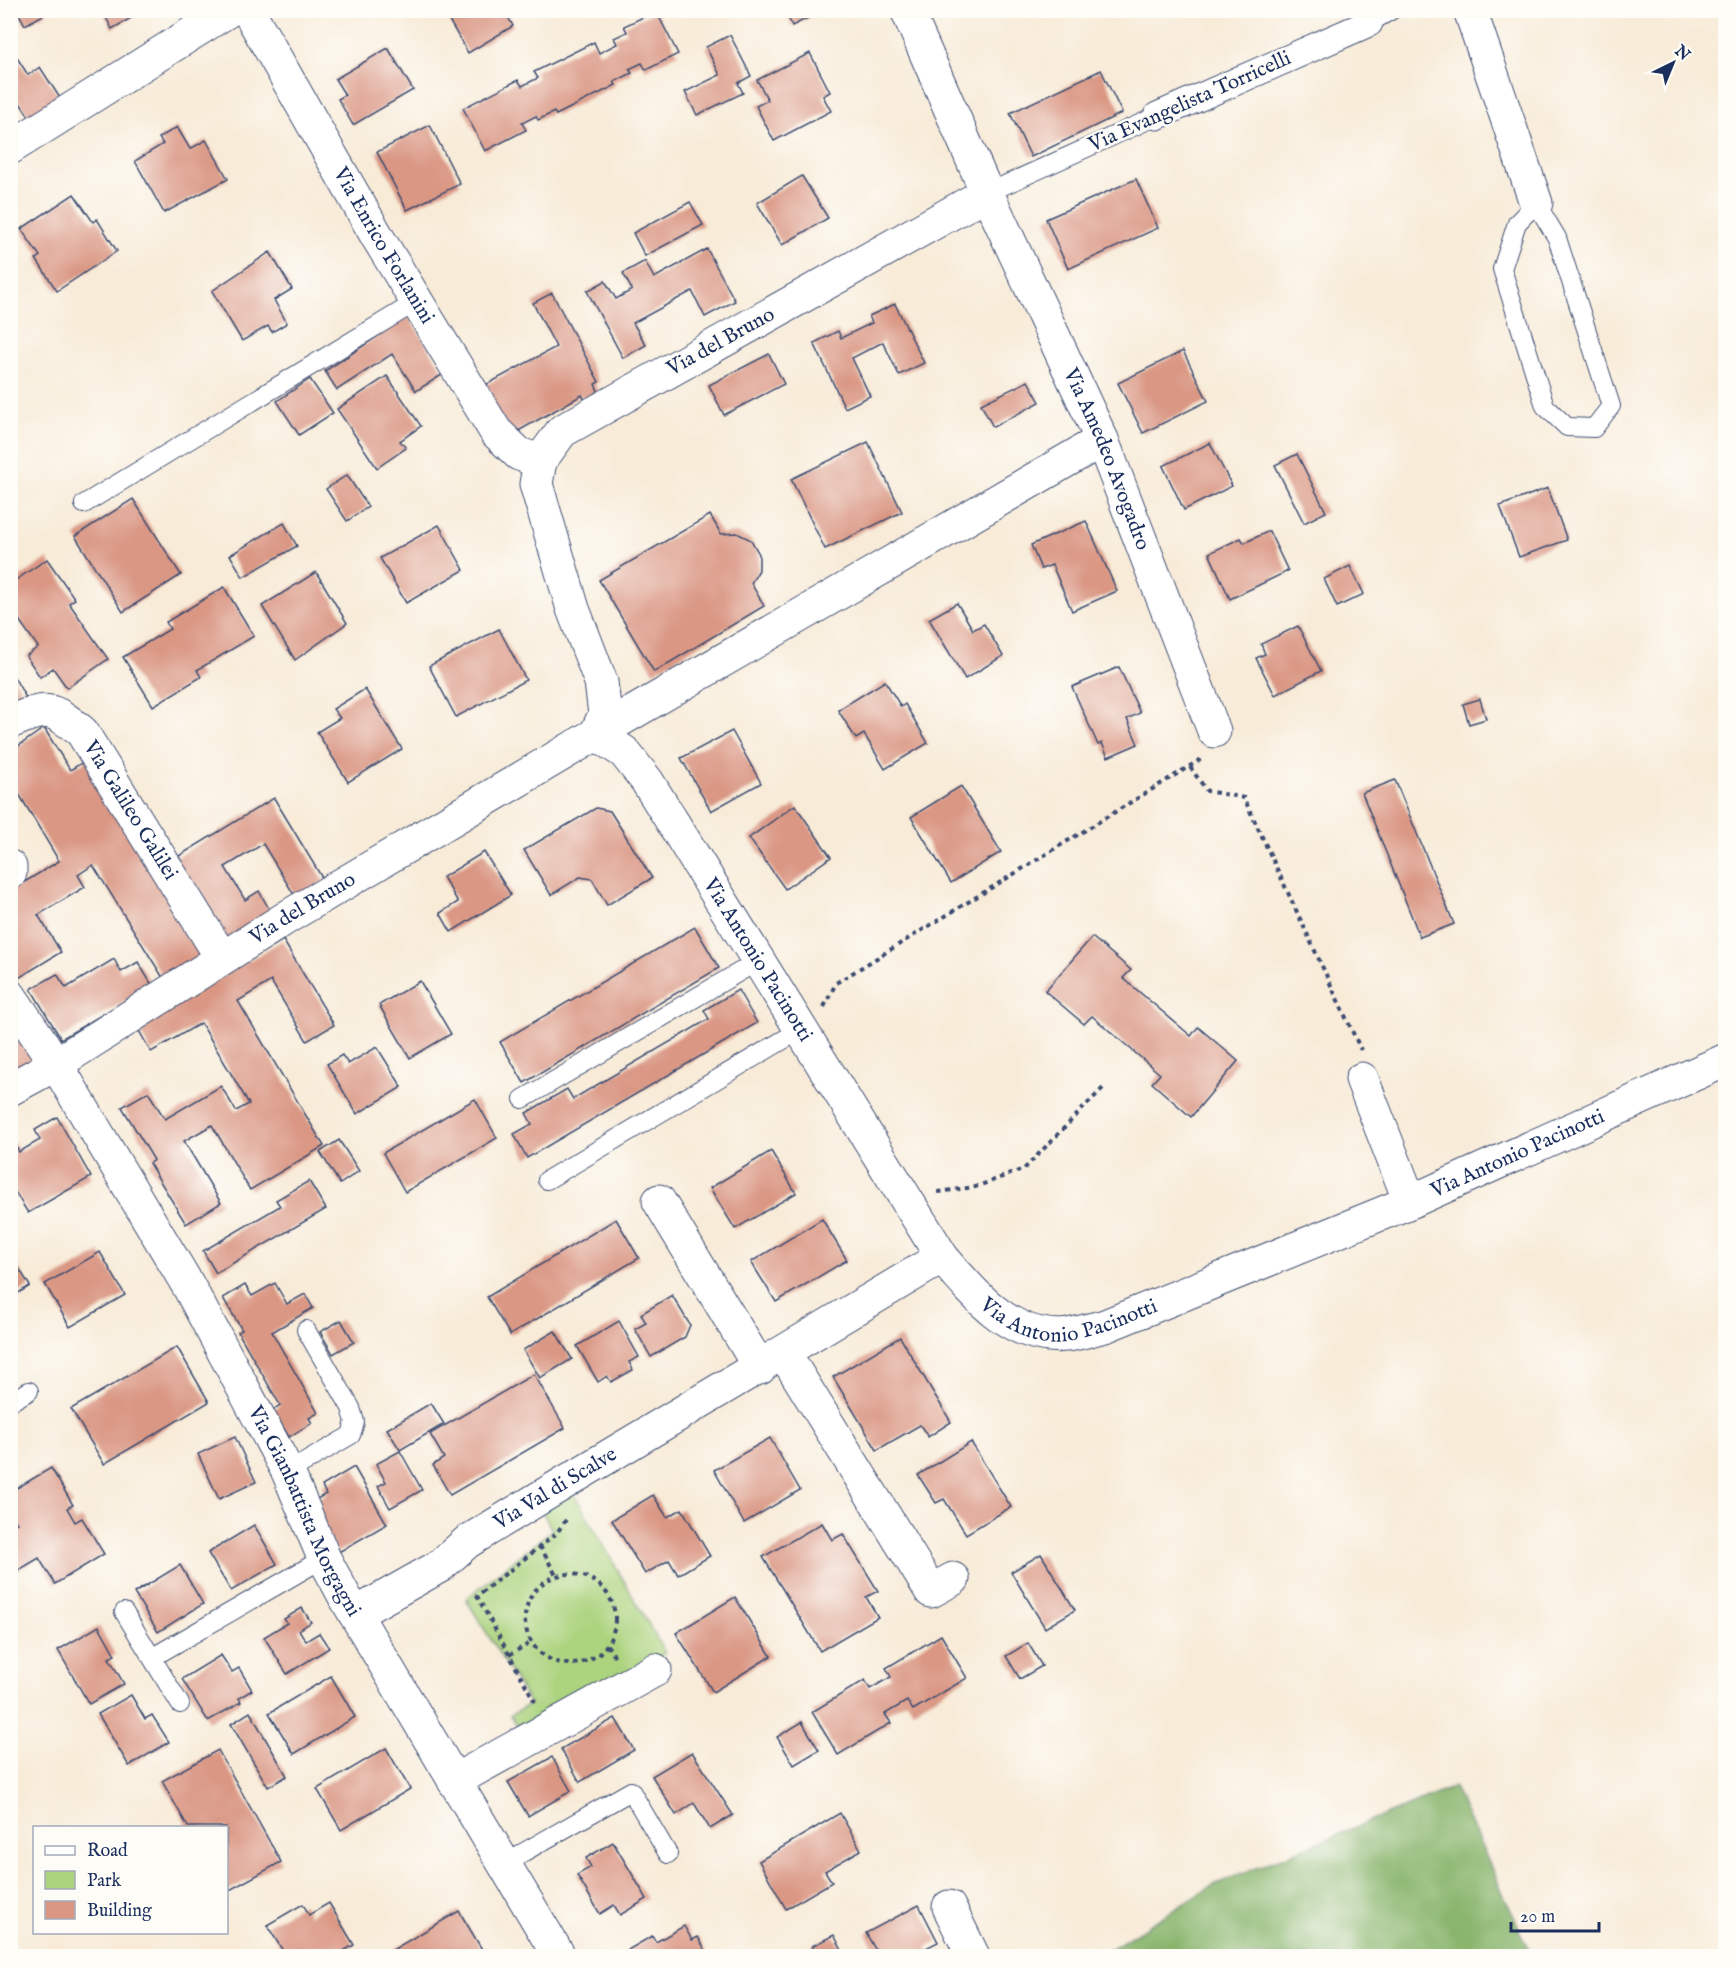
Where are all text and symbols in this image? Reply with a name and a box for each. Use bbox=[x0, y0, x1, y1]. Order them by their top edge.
north arrow bbox=[1643, 33, 1703, 93]
text: N bbox=[1669, 41, 1694, 66]
street label: Via Evangelista Torricelli bbox=[1084, 45, 1296, 159]
street label: Via Enrico Forlanini bbox=[327, 162, 441, 329]
street label: Via del Bruno bbox=[661, 301, 780, 383]
street label: Via Amedeo Avogadro bbox=[1056, 363, 1157, 554]
street label: Via Galileo Galilei bbox=[76, 735, 184, 885]
street label: Via del Bruno bbox=[244, 866, 361, 952]
street label: Via Antonio Pacinotti bbox=[696, 872, 819, 1047]
street label: Via Antonio Pacinotti bbox=[1426, 1103, 1609, 1205]
street label: Via Antonio Pacinotti bbox=[976, 1282, 1164, 1314]
text: Via Antonio Pacinotti bbox=[973, 1291, 1161, 1349]
street label: Via Gianbattista Morgagni bbox=[241, 1400, 367, 1622]
street label: Via Val di Scalve bbox=[488, 1441, 622, 1537]
legend bbox=[33, 1826, 228, 1934]
text: Road bbox=[87, 1840, 128, 1863]
text: Park bbox=[87, 1870, 122, 1893]
scale bar bbox=[1511, 1895, 1600, 1933]
text: Building bbox=[87, 1900, 152, 1923]
text: 20 m bbox=[1520, 1906, 1555, 1929]

